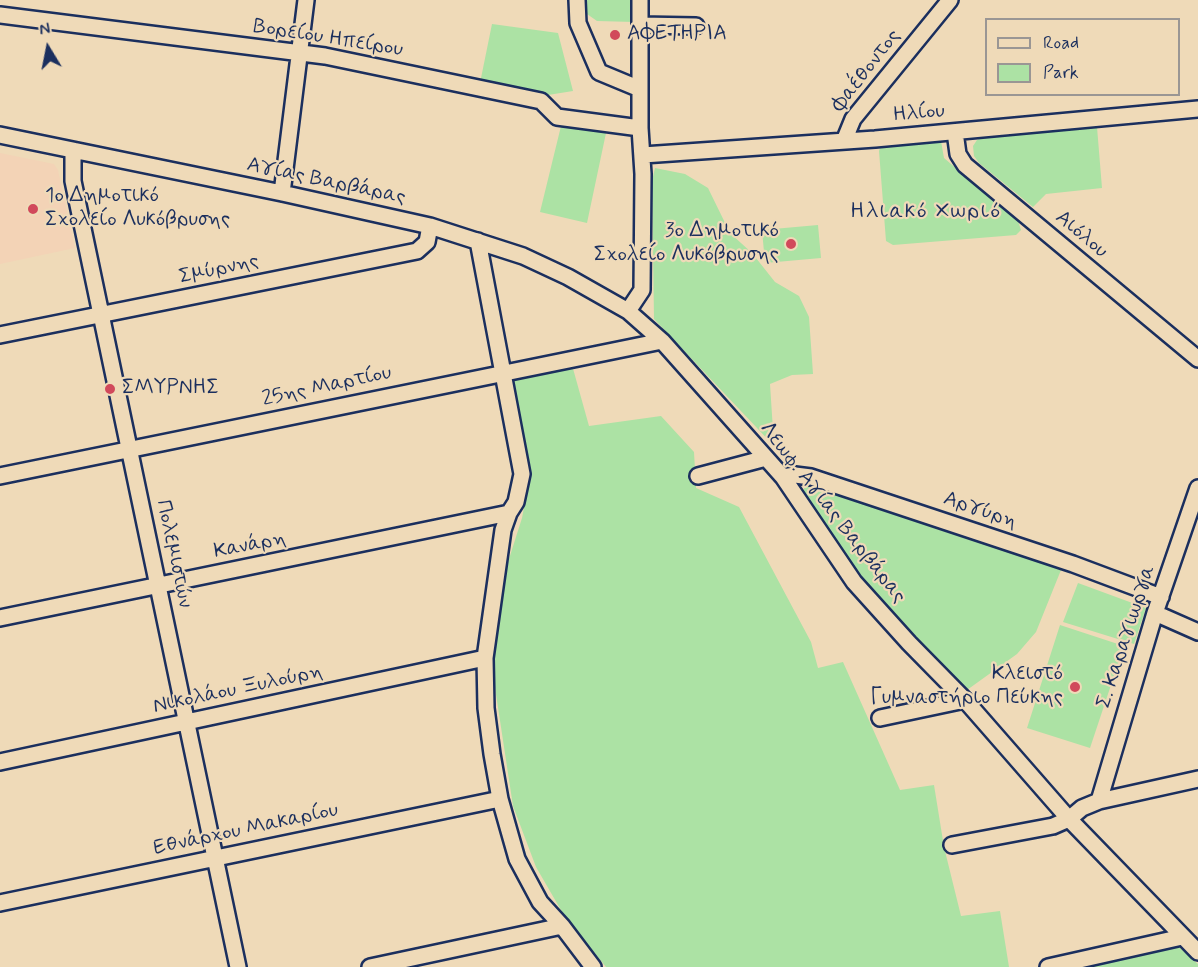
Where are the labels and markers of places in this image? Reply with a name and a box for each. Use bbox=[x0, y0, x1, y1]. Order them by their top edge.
place label: ΑΦΕΤΗΡΙΑ bbox=[627, 22, 727, 48]
marker: ΑΦΕΤΗΡΙΑ bbox=[608, 28, 622, 42]
place label: 1ο Δημοτικό Σχολείο Λυκόβρυσης bbox=[45, 184, 230, 234]
marker: 1ο Δημοτικό Σχολείο Λυκόβρυσης bbox=[26, 202, 40, 216]
place label: 3ο Δημοτικό Σχολείο Λυκόβρυσης bbox=[594, 219, 779, 269]
marker: 3ο Δημοτικό Σχολείο Λυκόβρυσης bbox=[784, 237, 798, 251]
place label: ΣΜΥΡΝΗΣ bbox=[122, 376, 219, 402]
marker: ΣΜΥΡΝΗΣ bbox=[103, 382, 117, 396]
place label: Κλειστό Γυμναστήριο Πεύκης bbox=[870, 662, 1063, 712]
marker: Κλειστό Γυμναστήριο Πεύκης bbox=[1068, 680, 1082, 694]

